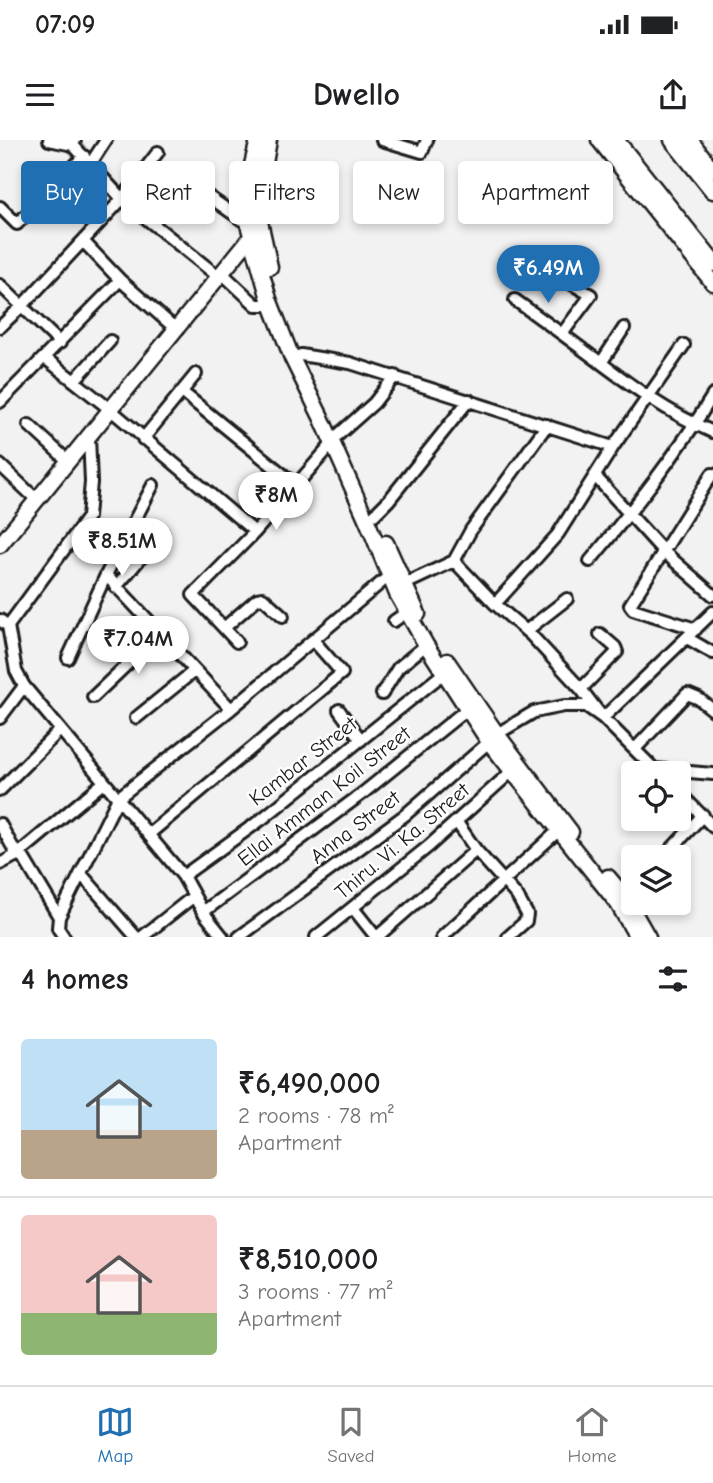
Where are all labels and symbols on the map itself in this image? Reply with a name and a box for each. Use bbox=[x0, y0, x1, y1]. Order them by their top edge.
pin: ₹6.49M bbox=[491, 246, 605, 305]
pin: ₹8M bbox=[242, 472, 310, 532]
pin: ₹8.51M bbox=[65, 518, 179, 578]
pin: ₹7.04M bbox=[81, 616, 195, 676]
street label: Kambar Street bbox=[244, 711, 362, 810]
street label: Ellai Amman Koil Street bbox=[233, 720, 416, 871]
street label: Thiru. Vi. Ka. Street bbox=[330, 777, 475, 904]
street label: Anna Street bbox=[306, 785, 405, 868]

